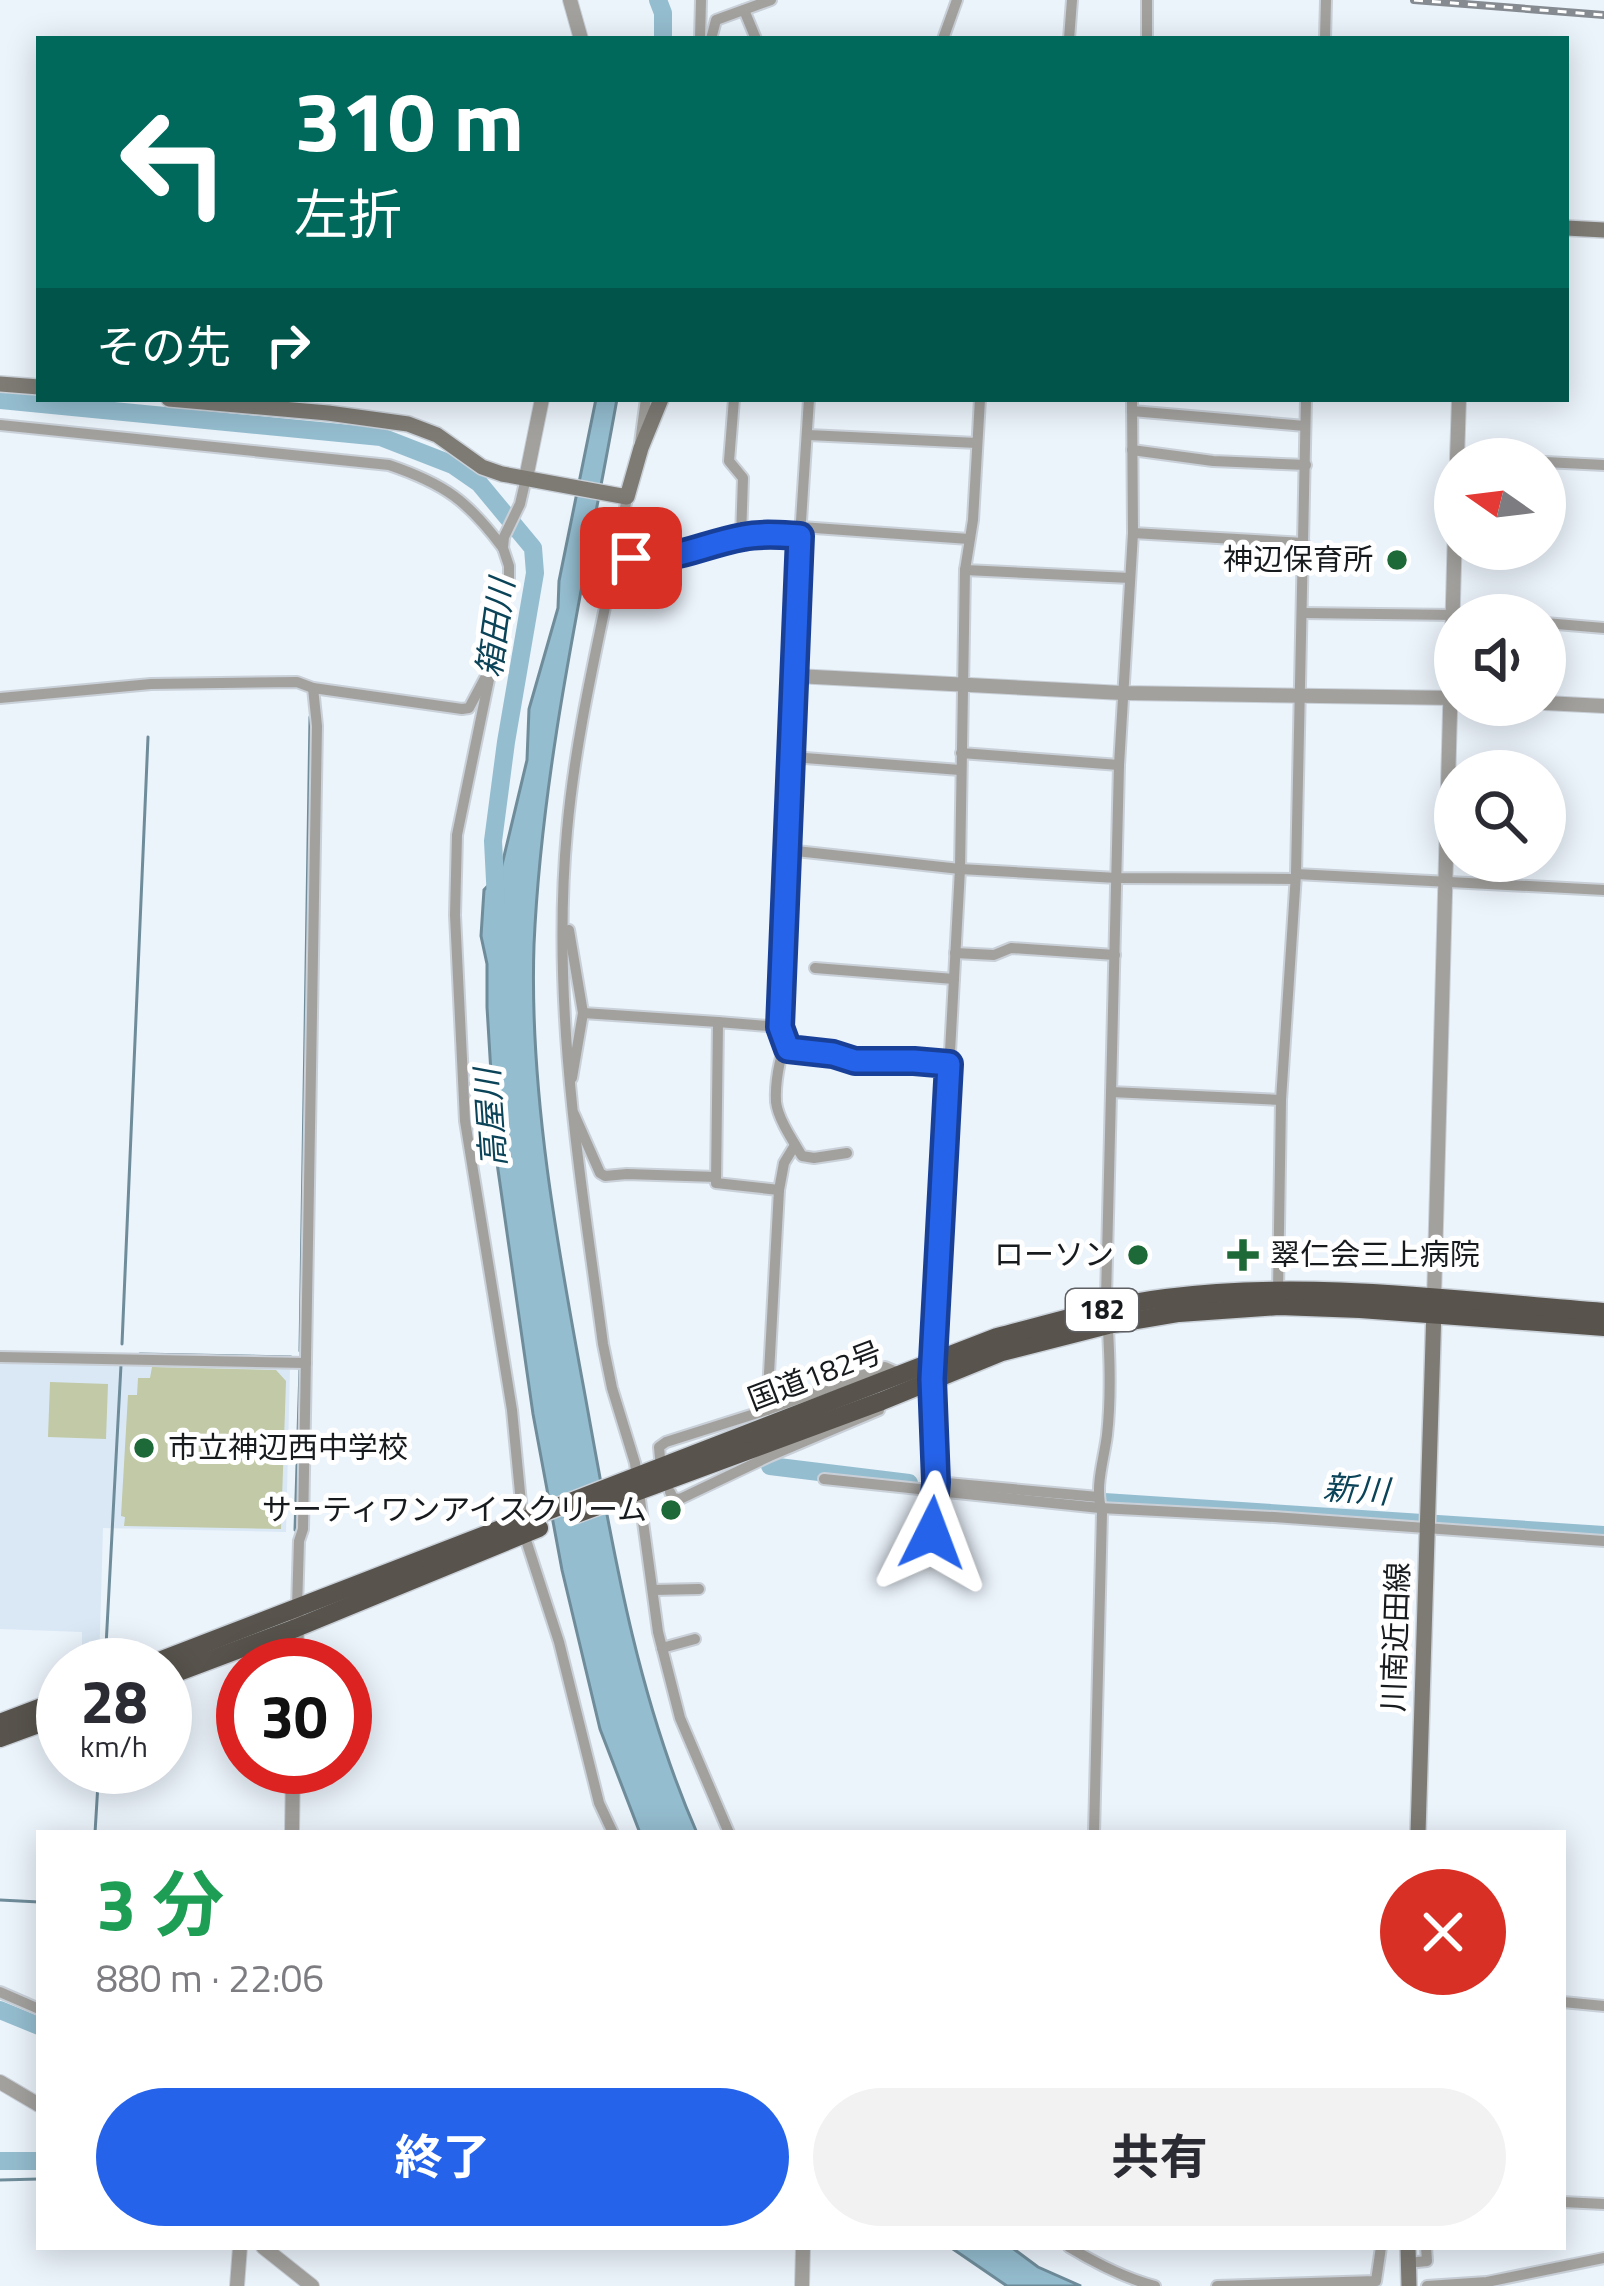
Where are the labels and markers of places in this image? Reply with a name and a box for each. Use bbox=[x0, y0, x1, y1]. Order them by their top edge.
pin bbox=[580, 507, 682, 609]
place label: 神辺保育所 bbox=[1223, 536, 1373, 582]
marker: 神辺保育所 bbox=[1384, 547, 1410, 573]
place label: ローソン bbox=[994, 1231, 1114, 1277]
place label: 翠仁会三上病院 bbox=[1270, 1231, 1480, 1277]
marker: 翠仁会三上病院 bbox=[1227, 1239, 1259, 1271]
marker: ローソン bbox=[1125, 1242, 1151, 1268]
place label: 市立神辺西中学校 bbox=[168, 1424, 408, 1470]
marker: 市立神辺西中学校 bbox=[131, 1435, 157, 1461]
place label: サーティワンアイスクリーム bbox=[262, 1486, 647, 1532]
marker: サーティワンアイスクリーム bbox=[658, 1497, 684, 1523]

